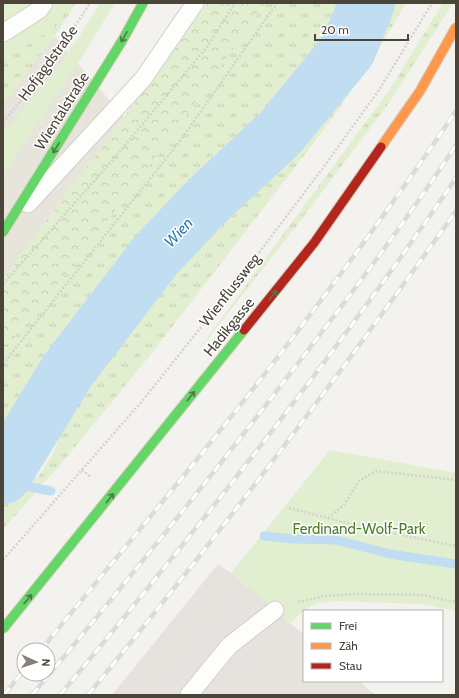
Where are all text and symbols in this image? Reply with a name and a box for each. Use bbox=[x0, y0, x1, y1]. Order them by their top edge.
scale bar bbox=[315, 16, 408, 42]
street label: Hofjagdstraße bbox=[15, 21, 82, 104]
text: 20 m bbox=[321, 22, 349, 37]
one-way arrow bbox=[120, 31, 127, 43]
street label: Wientalstraße bbox=[31, 68, 93, 153]
one-way arrow bbox=[51, 142, 59, 154]
water label: Wien bbox=[160, 214, 197, 251]
street label: Wienflussweg bbox=[196, 249, 265, 330]
one-way arrow bbox=[268, 290, 277, 301]
street label: Hadikgasse bbox=[200, 294, 258, 360]
one-way arrow bbox=[187, 391, 196, 402]
one-way arrow bbox=[105, 492, 114, 503]
park label: Ferdinand-Wolf-Park bbox=[293, 520, 426, 538]
one-way arrow bbox=[23, 593, 32, 604]
legend bbox=[303, 610, 443, 682]
text: Frei bbox=[339, 618, 357, 633]
text: Zäh bbox=[339, 638, 358, 653]
north arrow bbox=[16, 642, 56, 682]
text: N bbox=[39, 658, 53, 667]
text: Stau bbox=[339, 658, 362, 673]

